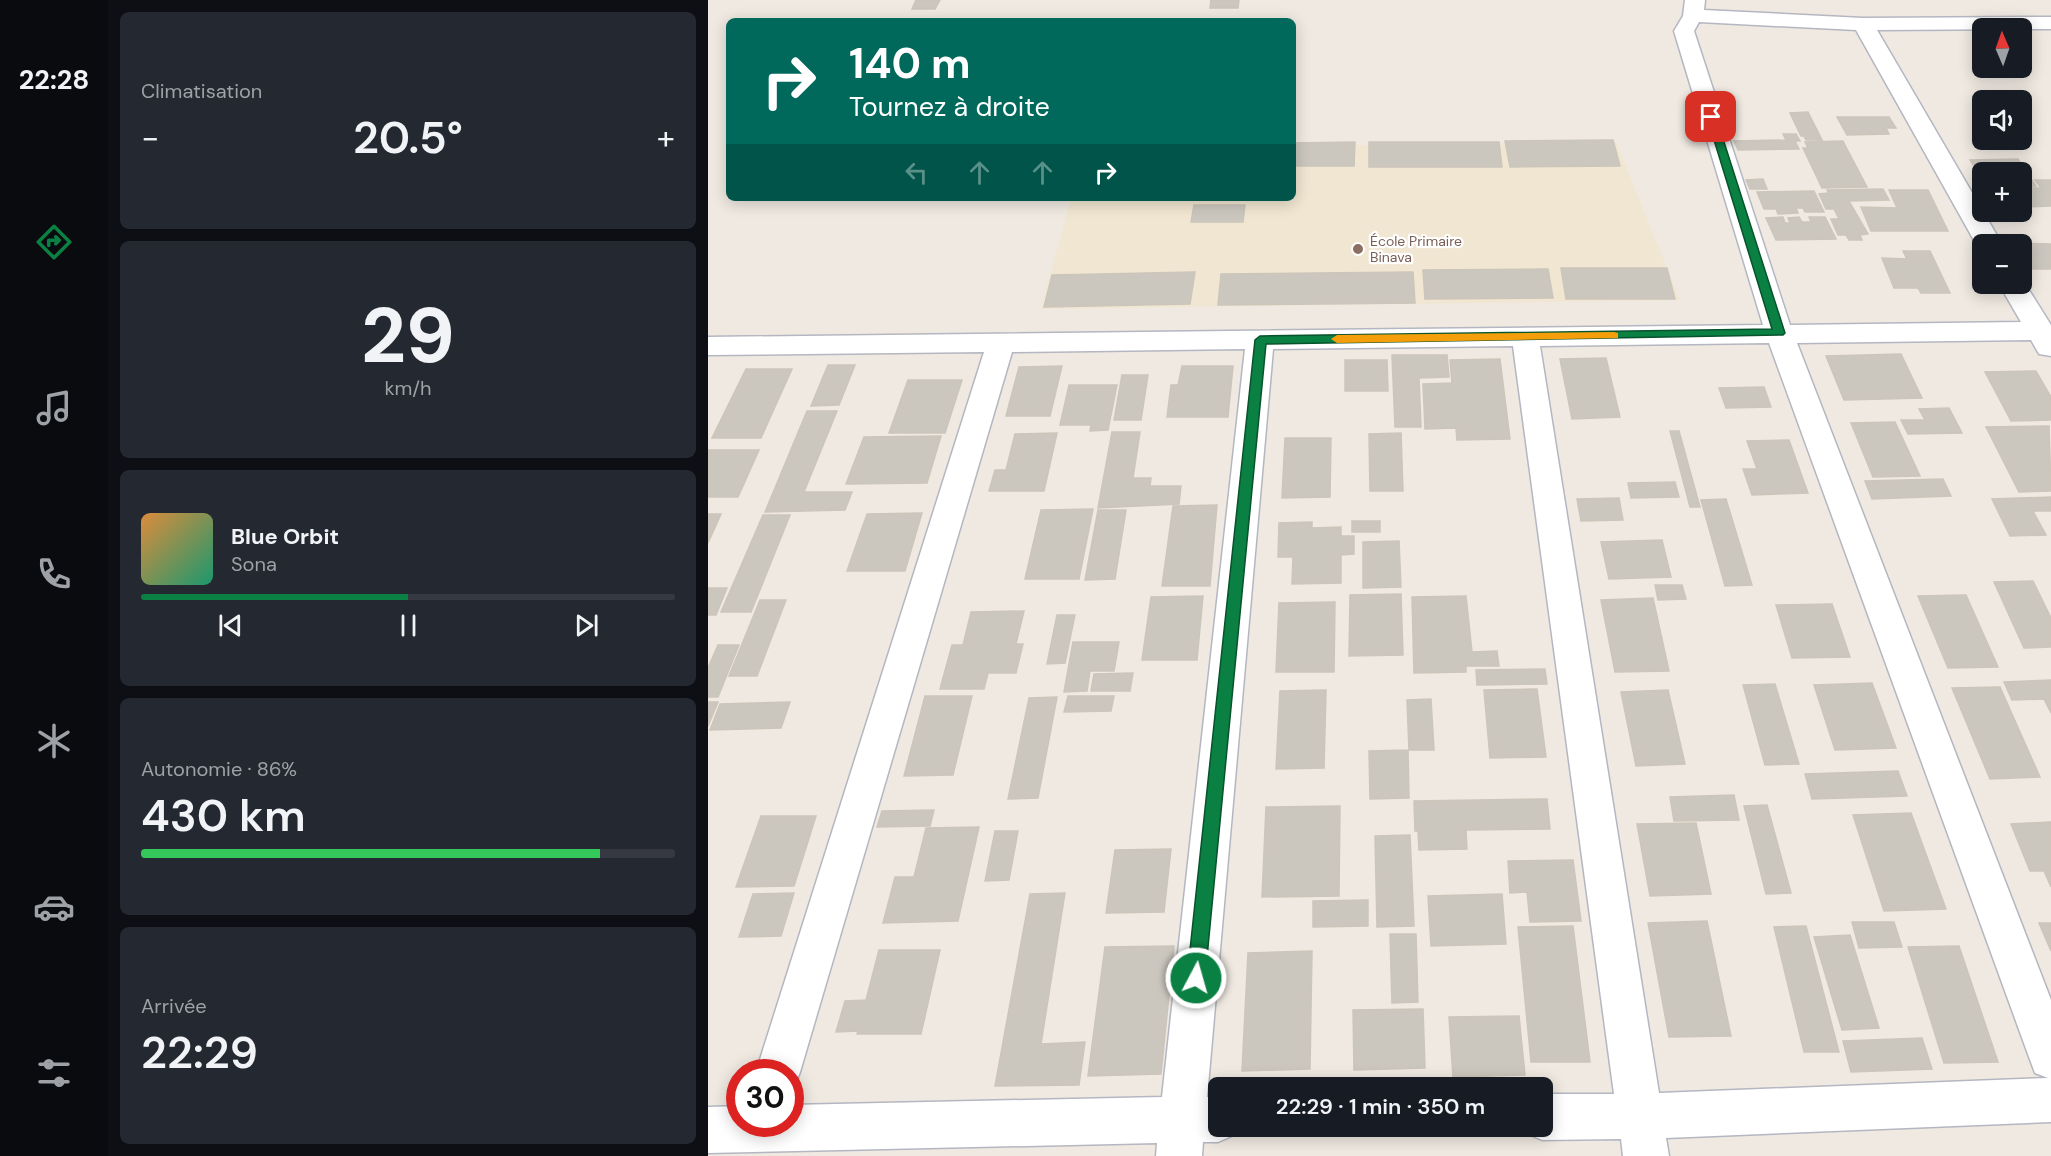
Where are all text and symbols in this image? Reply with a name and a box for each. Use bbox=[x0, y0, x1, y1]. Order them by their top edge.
north arrow bbox=[1972, 18, 2032, 78]
map controls bbox=[1972, 18, 2032, 294]
text: 140 m bbox=[849, 36, 971, 91]
icon: right bbox=[750, 42, 828, 120]
text: 22:28 bbox=[19, 62, 89, 97]
text: Climatisation bbox=[141, 78, 262, 104]
text: Tournez à droite bbox=[849, 89, 1050, 124]
button: sound bbox=[1972, 90, 2032, 150]
pin bbox=[1685, 91, 1736, 142]
icon: arrive bbox=[1694, 100, 1727, 133]
text: 20.5° bbox=[353, 108, 463, 167]
text: − bbox=[141, 116, 159, 159]
text: + bbox=[657, 116, 675, 159]
icon: left bbox=[900, 156, 933, 189]
icon: ahead bbox=[963, 156, 996, 189]
icon: ahead bbox=[1026, 156, 1059, 189]
icon: right bbox=[1089, 156, 1122, 189]
button: + bbox=[1972, 162, 2032, 222]
icon: directions bbox=[33, 221, 75, 263]
place label: École Primaire Binava bbox=[1370, 232, 1462, 266]
button: − bbox=[1972, 234, 2032, 294]
marker: École Primaire Binava bbox=[1351, 242, 1365, 256]
text: 29 bbox=[361, 285, 455, 386]
text: km/h bbox=[384, 375, 432, 401]
icon: music bbox=[33, 387, 75, 429]
text: Blue Orbit bbox=[231, 522, 339, 551]
text: Sona bbox=[231, 551, 277, 577]
icon: phone bbox=[33, 553, 75, 595]
icon: previous bbox=[214, 609, 247, 642]
icon: pause bbox=[392, 609, 425, 642]
icon: next bbox=[570, 609, 603, 642]
icon: climate bbox=[33, 720, 75, 762]
text: Autonomie · 86% bbox=[141, 756, 297, 782]
text: 430 km bbox=[141, 786, 306, 845]
icon: car bbox=[33, 886, 75, 928]
position arrow bbox=[1164, 946, 1228, 1010]
text: Arrivée bbox=[141, 993, 207, 1019]
text: 22:29 bbox=[141, 1023, 258, 1082]
icon: filters bbox=[33, 1052, 75, 1094]
speed limit sign: 30 bbox=[726, 1059, 804, 1137]
text: 22:29 · 1 min · 350 m bbox=[1276, 1092, 1485, 1121]

